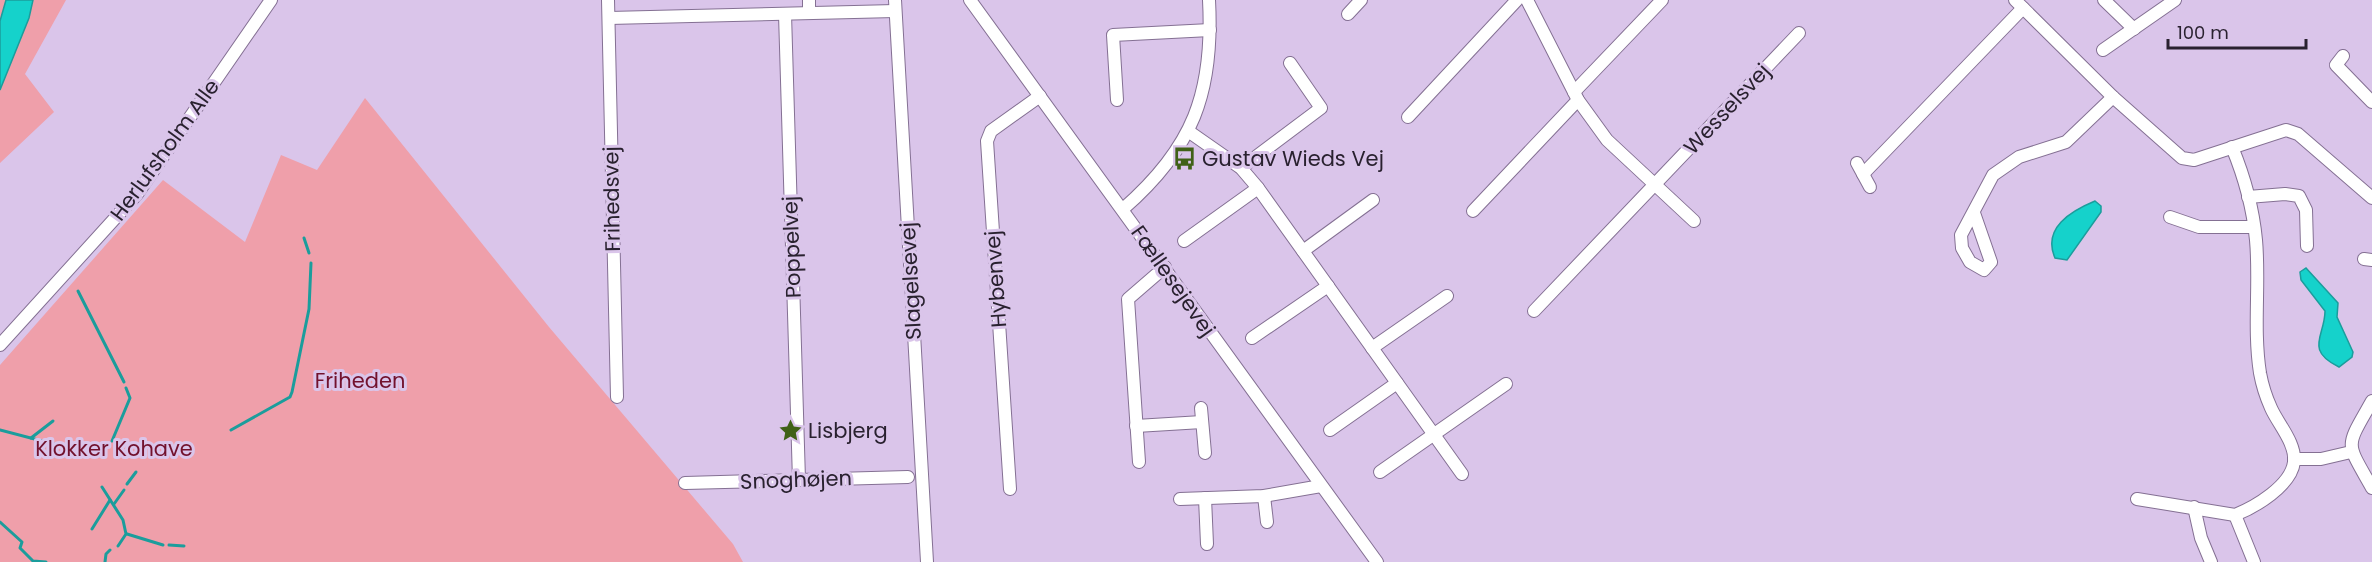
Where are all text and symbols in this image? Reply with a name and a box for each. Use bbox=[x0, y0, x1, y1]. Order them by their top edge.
scale bar bbox=[2168, 12, 2306, 50]
text: 100 m bbox=[2177, 20, 2229, 45]
street label: Wesselsvej bbox=[1677, 57, 1776, 160]
street label: Herlufsholm Alle bbox=[103, 73, 226, 226]
place label: Gustav Wieds Vej bbox=[1202, 144, 1384, 173]
street label: Frihedsvej bbox=[596, 146, 627, 252]
bus stop icon: Gustav Wieds Vej bbox=[1171, 146, 1197, 172]
street label: Poppelvej bbox=[775, 195, 808, 299]
street label: Fællesejevej bbox=[1124, 219, 1222, 342]
street label: Slagelsevej bbox=[893, 221, 928, 341]
street label: Hybenvej bbox=[978, 230, 1013, 328]
park label: Friheden bbox=[315, 366, 405, 395]
place label: Lisbjerg bbox=[808, 416, 888, 445]
place icon: Lisbjerg bbox=[777, 418, 803, 444]
park label: Klokker Kohave bbox=[35, 434, 193, 463]
street label: Snoghøjen bbox=[740, 463, 852, 496]

